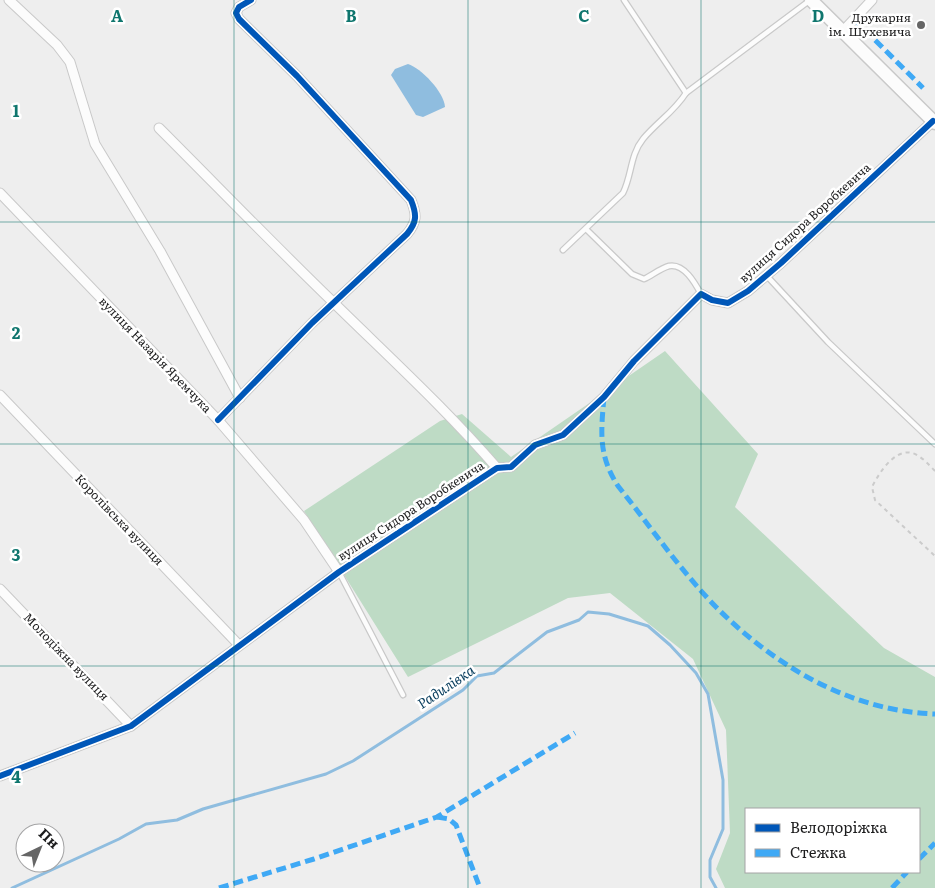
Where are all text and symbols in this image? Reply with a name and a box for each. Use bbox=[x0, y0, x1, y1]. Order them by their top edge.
text: A bbox=[111, 3, 123, 27]
text: B bbox=[345, 3, 357, 27]
text: C bbox=[578, 3, 590, 27]
text: D bbox=[812, 3, 824, 27]
place label: Друкарня ім. Шухевича bbox=[829, 8, 912, 40]
marker: Друкарня ім. Шухевича bbox=[915, 19, 927, 31]
text: 1 bbox=[13, 98, 20, 122]
street label: вулиця Сидора Воробкевича bbox=[735, 158, 875, 286]
street label: вулиця Назарія Яремчука bbox=[95, 292, 217, 417]
text: 2 bbox=[12, 320, 21, 344]
street label: вулиця Сидора Воробкевича bbox=[334, 456, 488, 564]
street label: Королівська вулиця bbox=[71, 470, 168, 569]
text: 3 bbox=[12, 542, 21, 566]
street label: Молодіжна вулиця bbox=[20, 608, 113, 704]
water label: Радилівка bbox=[413, 660, 478, 713]
text: 4 bbox=[11, 764, 21, 788]
legend bbox=[745, 808, 920, 873]
text: Велодоріжка bbox=[790, 815, 888, 838]
north arrow bbox=[15, 823, 65, 873]
text: Пн bbox=[35, 823, 64, 853]
text: Стежка bbox=[790, 840, 847, 863]

